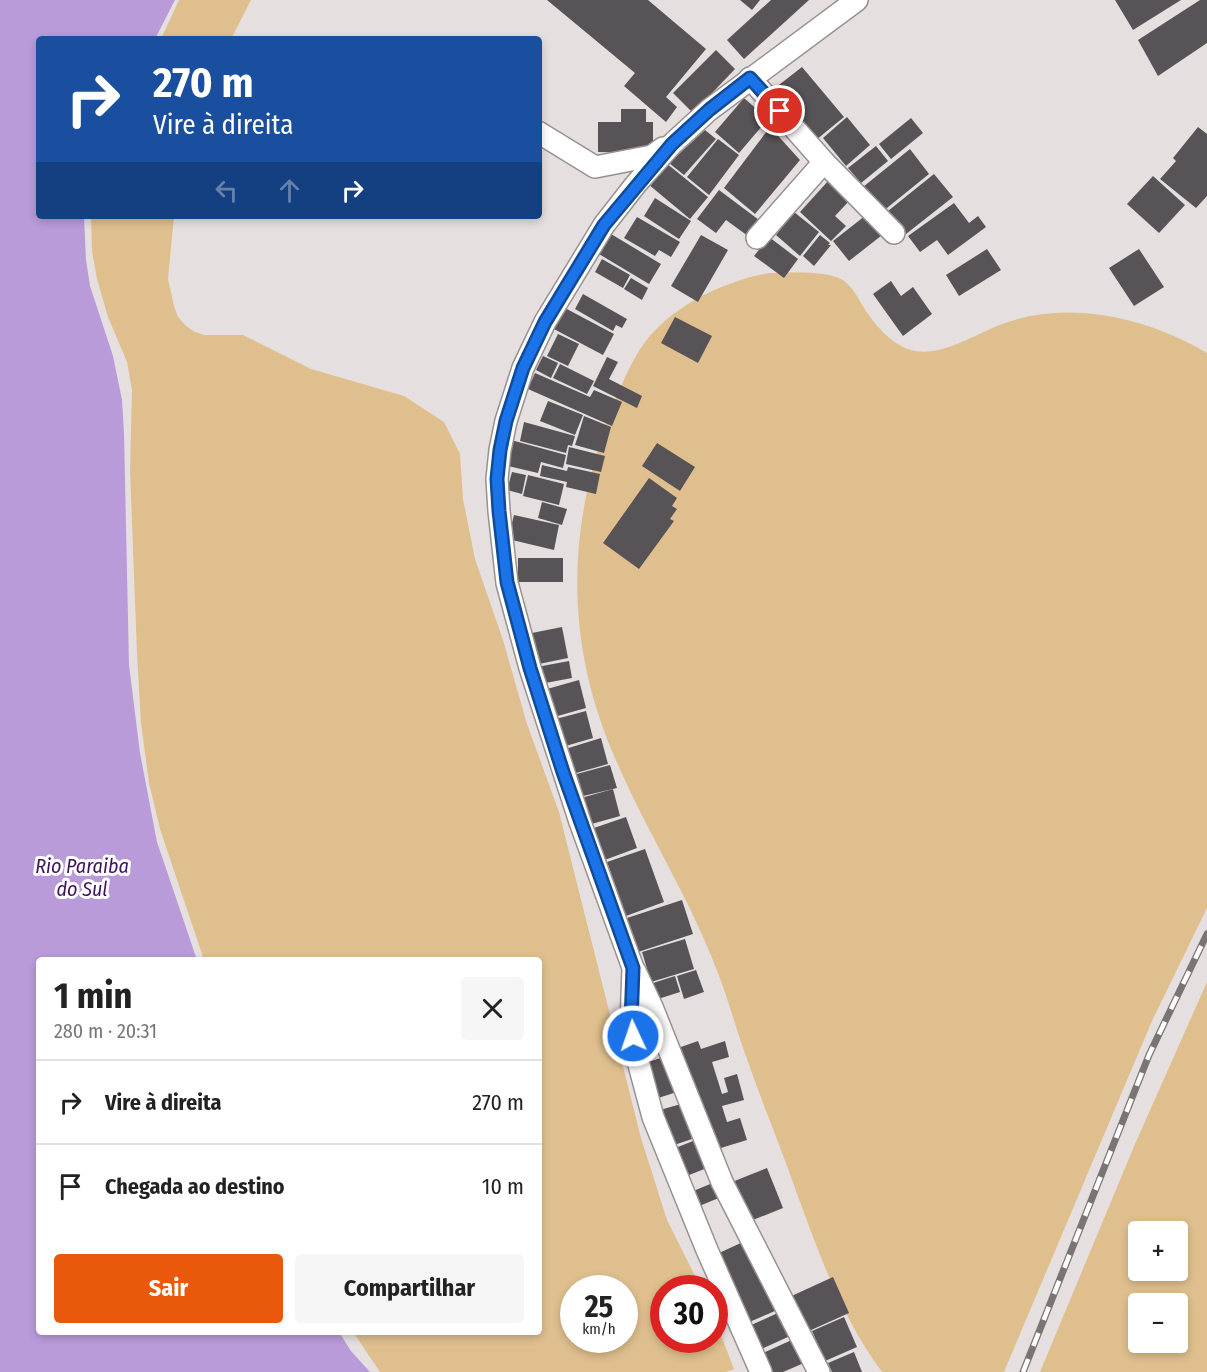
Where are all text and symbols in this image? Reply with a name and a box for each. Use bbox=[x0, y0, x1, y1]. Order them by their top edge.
text: 270 m bbox=[153, 58, 253, 108]
icon: right bbox=[54, 60, 132, 138]
pin bbox=[754, 85, 805, 136]
icon: arrive bbox=[763, 94, 796, 127]
text: Vire à direita bbox=[153, 109, 293, 141]
icon: left bbox=[210, 174, 243, 207]
icon: ahead bbox=[273, 174, 306, 207]
icon: right bbox=[336, 174, 369, 207]
water label: Rio Paraiba do Sul bbox=[35, 854, 129, 901]
text: 1 min bbox=[54, 974, 132, 1018]
button: close bbox=[461, 977, 524, 1040]
position arrow bbox=[601, 1004, 665, 1068]
text: 280 m · 20:31 bbox=[54, 1019, 157, 1043]
icon: right bbox=[54, 1086, 87, 1119]
text: Vire à direita bbox=[105, 1089, 221, 1116]
text: 270 m bbox=[472, 1089, 524, 1116]
icon: arrive bbox=[54, 1170, 87, 1203]
text: Chegada ao destino bbox=[105, 1173, 285, 1200]
text: 10 m bbox=[482, 1173, 524, 1200]
map controls bbox=[1128, 1221, 1188, 1353]
button: + bbox=[1128, 1221, 1188, 1281]
button: Sair bbox=[54, 1254, 283, 1323]
button: Compartilhar bbox=[295, 1254, 524, 1323]
speed limit sign: 30 bbox=[650, 1275, 728, 1353]
text: 25 bbox=[585, 1289, 613, 1325]
button: − bbox=[1128, 1293, 1188, 1353]
text: km/h bbox=[582, 1320, 616, 1338]

